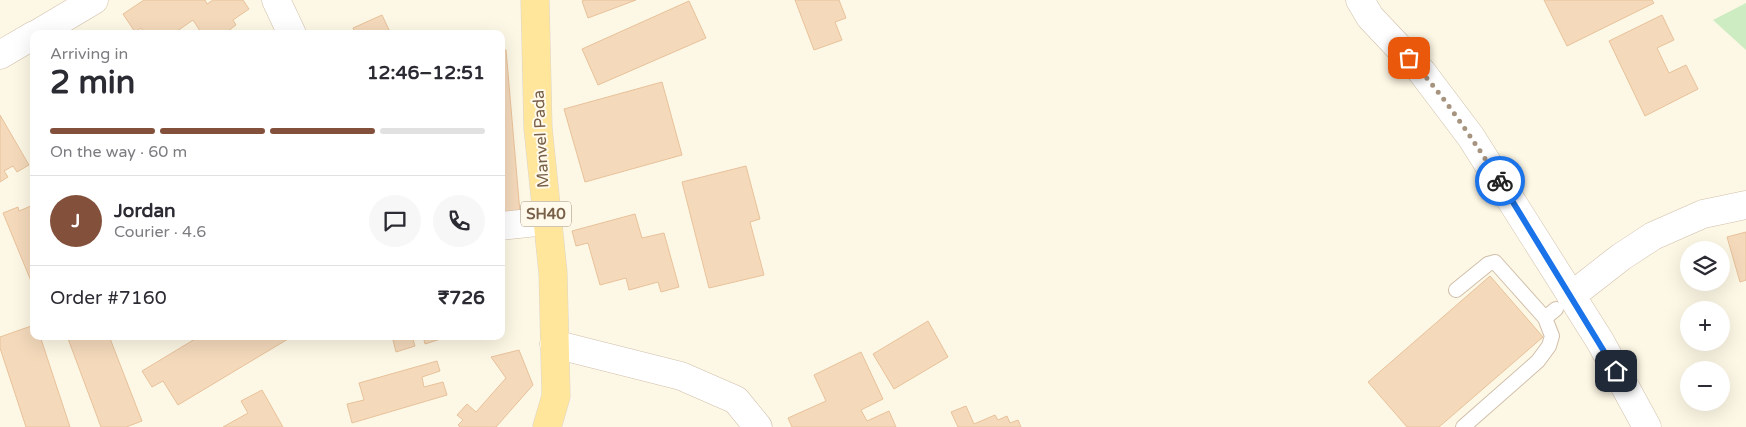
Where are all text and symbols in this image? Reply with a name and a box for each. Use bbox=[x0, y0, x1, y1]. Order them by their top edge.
pin bbox=[1388, 37, 1430, 79]
text: Arriving in bbox=[50, 44, 128, 64]
icon: bag bbox=[1395, 44, 1423, 72]
text: 12:46–12:51 bbox=[367, 62, 485, 84]
text: 2 min bbox=[50, 64, 135, 102]
street label: Manvel Pada bbox=[528, 90, 554, 188]
text: On the way · 60 m bbox=[50, 142, 187, 162]
courier bbox=[1475, 156, 1525, 206]
icon: bike bbox=[1486, 167, 1514, 195]
button: chat bbox=[369, 195, 421, 247]
button: phone bbox=[433, 195, 485, 247]
text: Jordan bbox=[114, 200, 176, 222]
road number: SH40 bbox=[521, 202, 571, 226]
text: J bbox=[72, 210, 80, 232]
text: Courier · 4.6 bbox=[114, 222, 206, 242]
map controls bbox=[1680, 241, 1730, 411]
button: layers bbox=[1680, 241, 1730, 291]
text: Order #7160 bbox=[50, 287, 167, 309]
text: ₹726 bbox=[438, 287, 485, 309]
button: + bbox=[1680, 301, 1730, 351]
pin bbox=[1595, 350, 1637, 392]
icon: home bbox=[1602, 357, 1630, 385]
button: − bbox=[1680, 361, 1730, 411]

